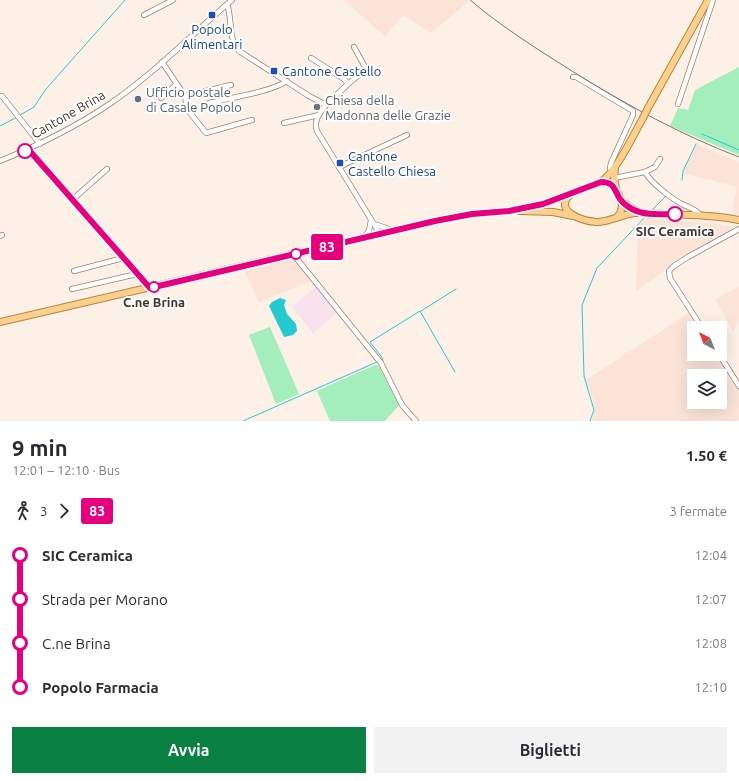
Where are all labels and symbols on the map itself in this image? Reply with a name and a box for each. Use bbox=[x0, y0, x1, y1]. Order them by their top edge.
marker: Popolo Alimentari bbox=[207, 10, 217, 20]
place label: Popolo Alimentari bbox=[182, 22, 242, 51]
place label: Cantone Castello bbox=[282, 64, 381, 78]
marker: Cantone Castello bbox=[269, 66, 279, 76]
place label: Ufficio postale di Casale Popolo bbox=[146, 85, 242, 114]
street label: Cantone Brina bbox=[29, 87, 107, 141]
place label: Chiesa della Madonna delle Grazie bbox=[325, 93, 451, 122]
marker: Ufficio postale di Casale Popolo bbox=[133, 94, 143, 104]
marker: Chiesa della Madonna delle Grazie bbox=[312, 102, 322, 112]
unlabelled marker bbox=[17, 143, 33, 159]
place label: Cantone Castello Chiesa bbox=[348, 149, 436, 178]
marker: Cantone Castello Chiesa bbox=[335, 158, 345, 168]
marker: SIC Ceramica bbox=[667, 206, 683, 222]
place label: SIC Ceramica bbox=[636, 224, 714, 238]
line badge: 83 bbox=[309, 234, 345, 260]
unlabelled marker bbox=[290, 248, 302, 260]
marker: C.ne Brina bbox=[148, 281, 160, 293]
place label: C.ne Brina bbox=[123, 295, 185, 309]
north arrow bbox=[687, 321, 727, 361]

